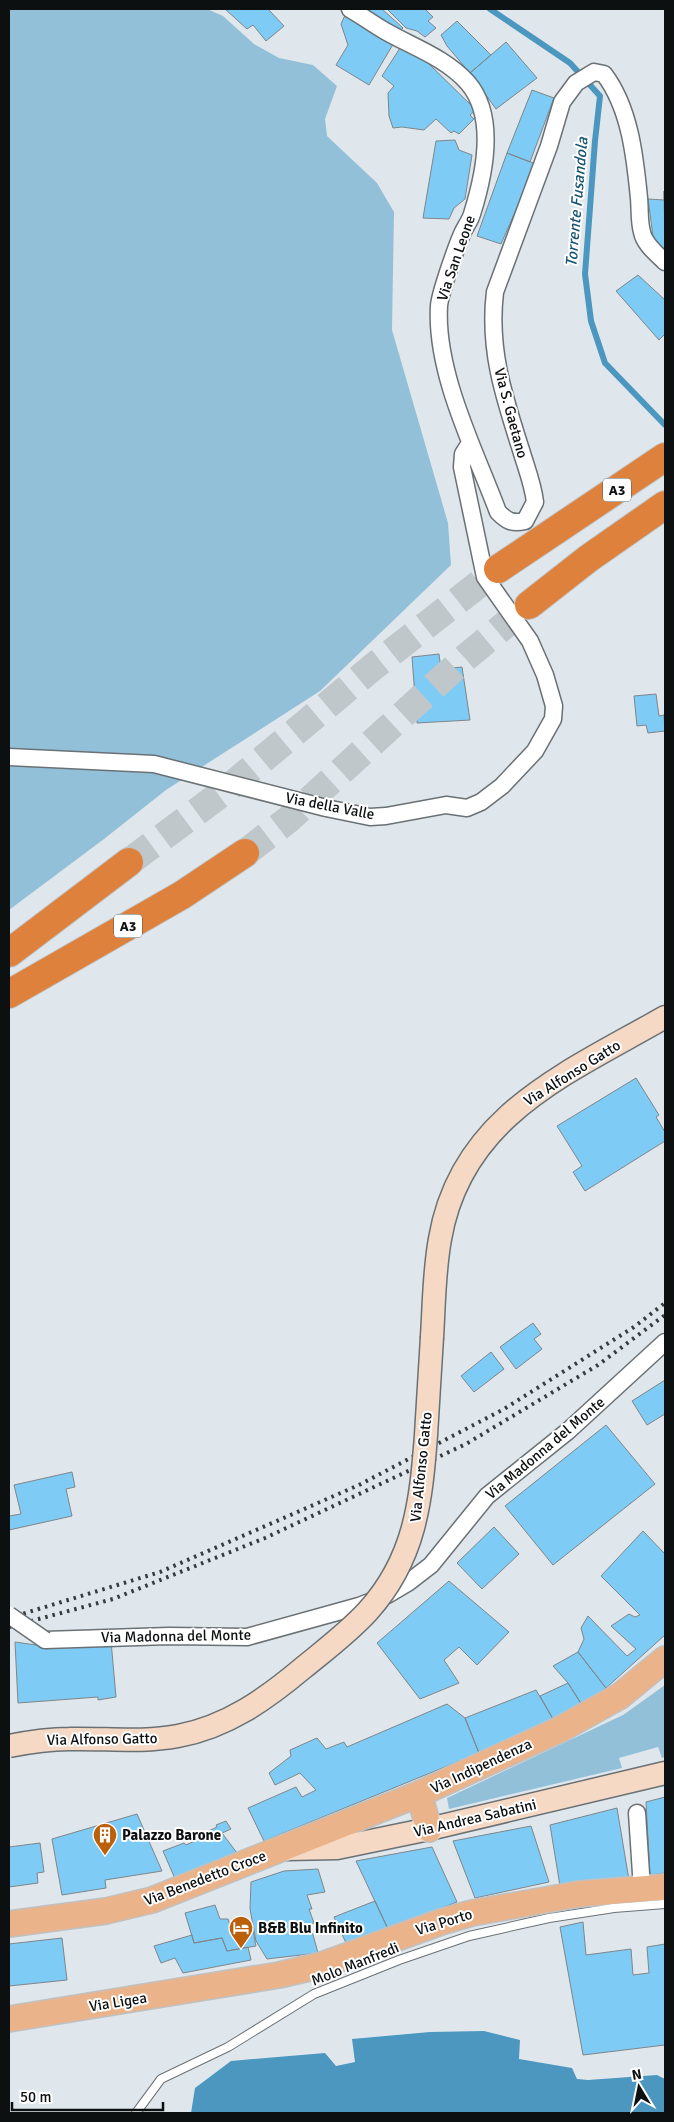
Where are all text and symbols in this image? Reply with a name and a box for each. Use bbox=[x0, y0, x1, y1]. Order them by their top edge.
water label: Torrente Fusandola bbox=[561, 135, 593, 268]
street label: Via San Leone bbox=[433, 213, 479, 303]
street label: Via S. Gaetano bbox=[490, 366, 532, 460]
road number: A3 bbox=[603, 478, 631, 502]
street label: Via della Valle bbox=[284, 789, 376, 823]
road number: A3 bbox=[114, 914, 142, 938]
street label: Via Alfonso Gatto bbox=[520, 1036, 624, 1110]
street label: Via Madonna del Monte bbox=[482, 1393, 608, 1503]
street label: Via Alfonso Gatto bbox=[406, 1411, 436, 1523]
street label: Via Madonna del Monte bbox=[101, 1626, 251, 1646]
street label: Via Alfonso Gatto bbox=[46, 1729, 158, 1749]
street label: Via Indipendenza bbox=[427, 1735, 535, 1797]
street label: Via Andrea Sabatini bbox=[412, 1795, 538, 1841]
building icon: Palazzo Barone bbox=[92, 1822, 118, 1856]
place label: Palazzo Barone bbox=[122, 1826, 221, 1844]
street label: Via Benedetto Croce bbox=[141, 1846, 269, 1910]
street label: Via Porto bbox=[414, 1905, 475, 1939]
hotel icon: B&B Blu Infinito bbox=[228, 1915, 254, 1949]
place label: B&B Blu Infinito bbox=[258, 1919, 363, 1937]
street label: Molo Manfredi bbox=[308, 1938, 402, 1990]
street label: Via Ligea bbox=[88, 1989, 148, 2015]
north arrow bbox=[614, 2062, 664, 2112]
text: N bbox=[631, 2065, 643, 2084]
scale bar bbox=[12, 2080, 164, 2112]
text: 50 m bbox=[20, 2088, 51, 2106]

